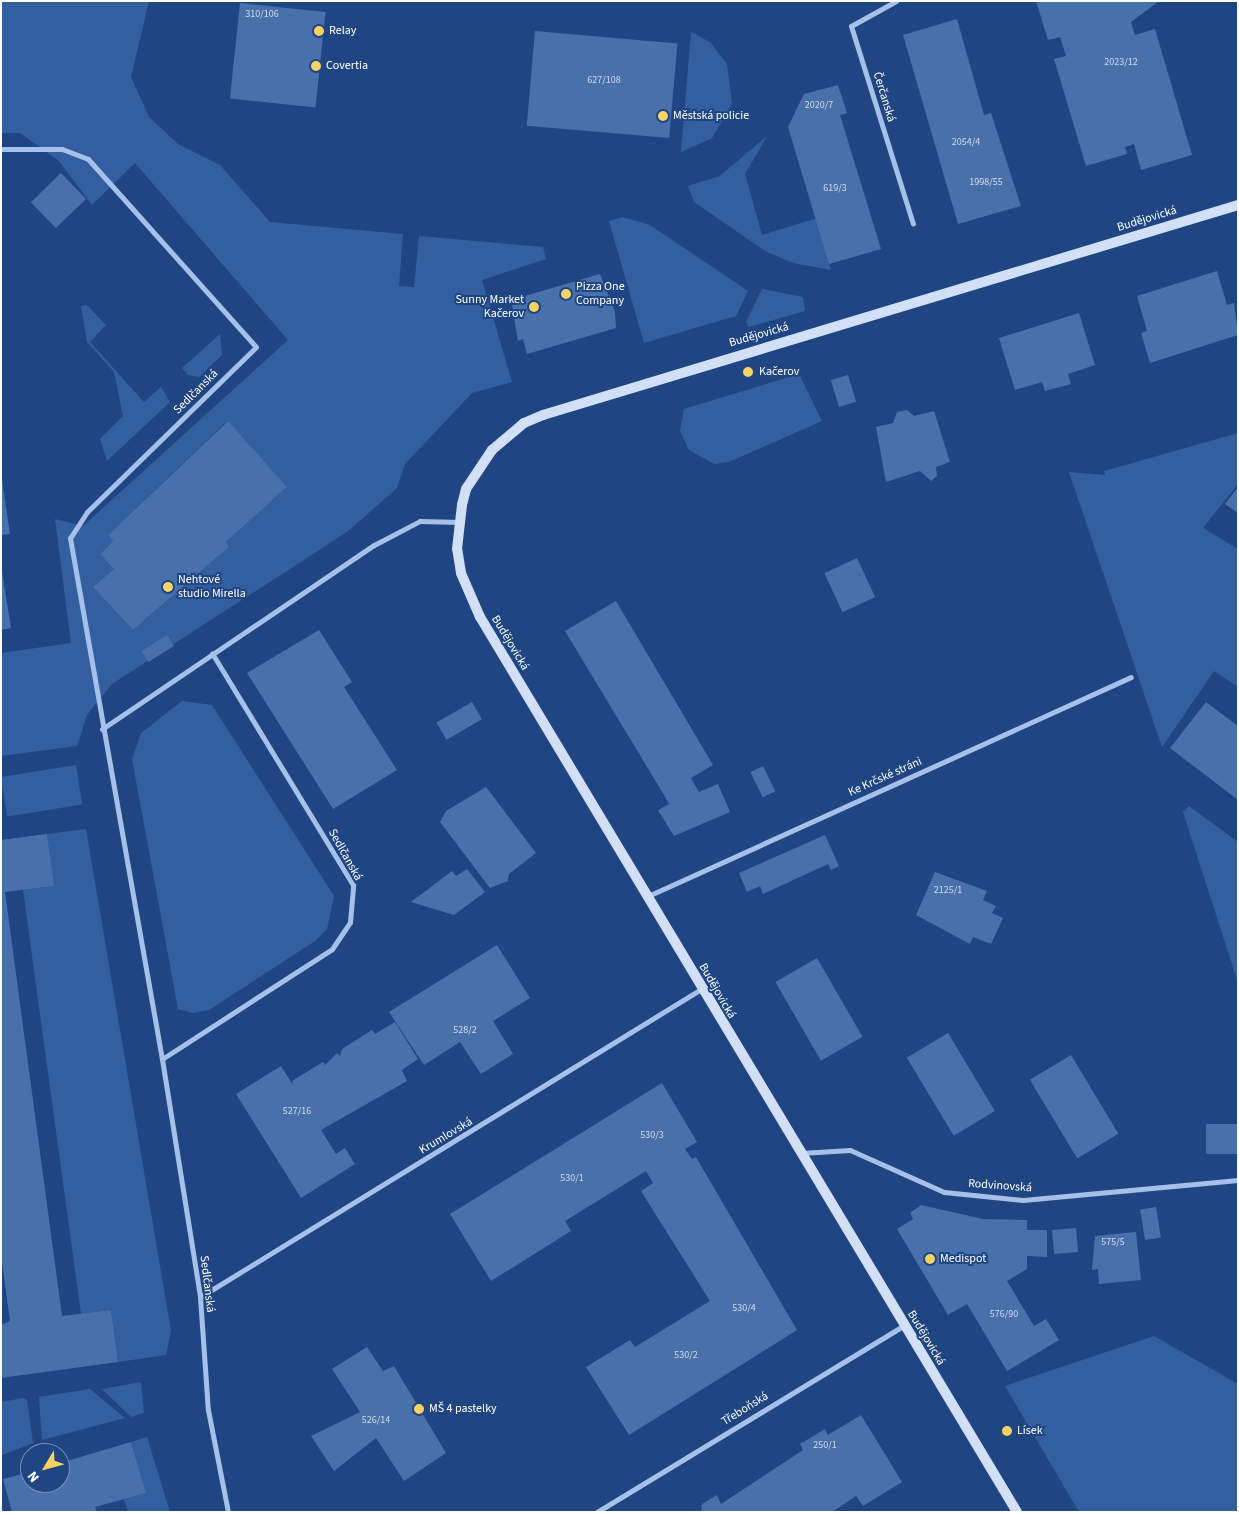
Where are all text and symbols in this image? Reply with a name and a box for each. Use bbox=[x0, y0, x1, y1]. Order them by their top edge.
house number: 310/106 bbox=[245, 9, 279, 21]
place label: Relay bbox=[329, 24, 356, 38]
marker: Relay bbox=[313, 25, 325, 37]
house number: 2023/12 bbox=[1104, 57, 1138, 69]
place label: Covertia bbox=[326, 59, 368, 73]
marker: Covertia bbox=[310, 60, 322, 72]
street label: Čerčanská bbox=[870, 70, 898, 124]
house number: 627/108 bbox=[587, 75, 621, 87]
house number: 2020/7 bbox=[805, 100, 833, 112]
place label: Městská policie bbox=[673, 109, 749, 123]
marker: Městská policie bbox=[657, 110, 669, 122]
house number: 2054/4 bbox=[952, 137, 980, 149]
house number: 1998/55 bbox=[969, 177, 1003, 189]
house number: 619/3 bbox=[823, 183, 847, 195]
street label: Budějovická bbox=[1115, 203, 1179, 235]
place label: Pizza One Company bbox=[576, 280, 625, 308]
marker: Pizza One Company bbox=[560, 288, 572, 300]
place label: Sunny Market Kačerov bbox=[455, 293, 524, 321]
marker: Sunny Market Kačerov bbox=[528, 301, 540, 313]
street label: Budějovická bbox=[727, 320, 791, 350]
marker: Kačerov bbox=[741, 365, 755, 379]
place label: Kačerov bbox=[759, 365, 799, 379]
street label: Sedlčanská bbox=[171, 367, 221, 417]
place label: Nehtové studio Mirella bbox=[178, 573, 246, 601]
marker: Nehtové studio Mirella bbox=[162, 581, 174, 593]
street label: Budějovická bbox=[488, 613, 532, 673]
street label: Ke Krčské stráni bbox=[846, 754, 924, 800]
street label: Sedlčanská bbox=[325, 827, 365, 883]
house number: 2125/1 bbox=[934, 885, 962, 897]
street label: Budějovická bbox=[695, 961, 739, 1021]
house number: 528/2 bbox=[453, 1025, 477, 1037]
house number: 527/16 bbox=[283, 1106, 311, 1118]
street label: Krumlovská bbox=[417, 1114, 475, 1158]
house number: 530/3 bbox=[640, 1130, 664, 1142]
house number: 530/1 bbox=[560, 1173, 584, 1185]
street label: Rodvinovská bbox=[968, 1177, 1032, 1195]
house number: 575/5 bbox=[1101, 1237, 1125, 1249]
place label: Medispot bbox=[940, 1252, 986, 1266]
marker: Medispot bbox=[924, 1253, 936, 1265]
street label: Sedlčanská bbox=[196, 1255, 218, 1313]
house number: 530/4 bbox=[732, 1303, 756, 1315]
street label: Budějovická bbox=[904, 1308, 948, 1368]
house number: 576/90 bbox=[990, 1309, 1018, 1321]
house number: 530/2 bbox=[674, 1350, 698, 1362]
street label: Třeboňská bbox=[719, 1389, 771, 1429]
place label: MŠ 4 pastelky bbox=[429, 1402, 497, 1416]
marker: MŠ 4 pastelky bbox=[413, 1403, 425, 1415]
house number: 526/14 bbox=[362, 1415, 390, 1427]
place label: Lísek bbox=[1017, 1424, 1043, 1438]
marker: Lísek bbox=[1001, 1425, 1013, 1437]
house number: 250/1 bbox=[813, 1440, 837, 1452]
north arrow bbox=[20, 1443, 70, 1493]
text: N bbox=[23, 1467, 45, 1486]

